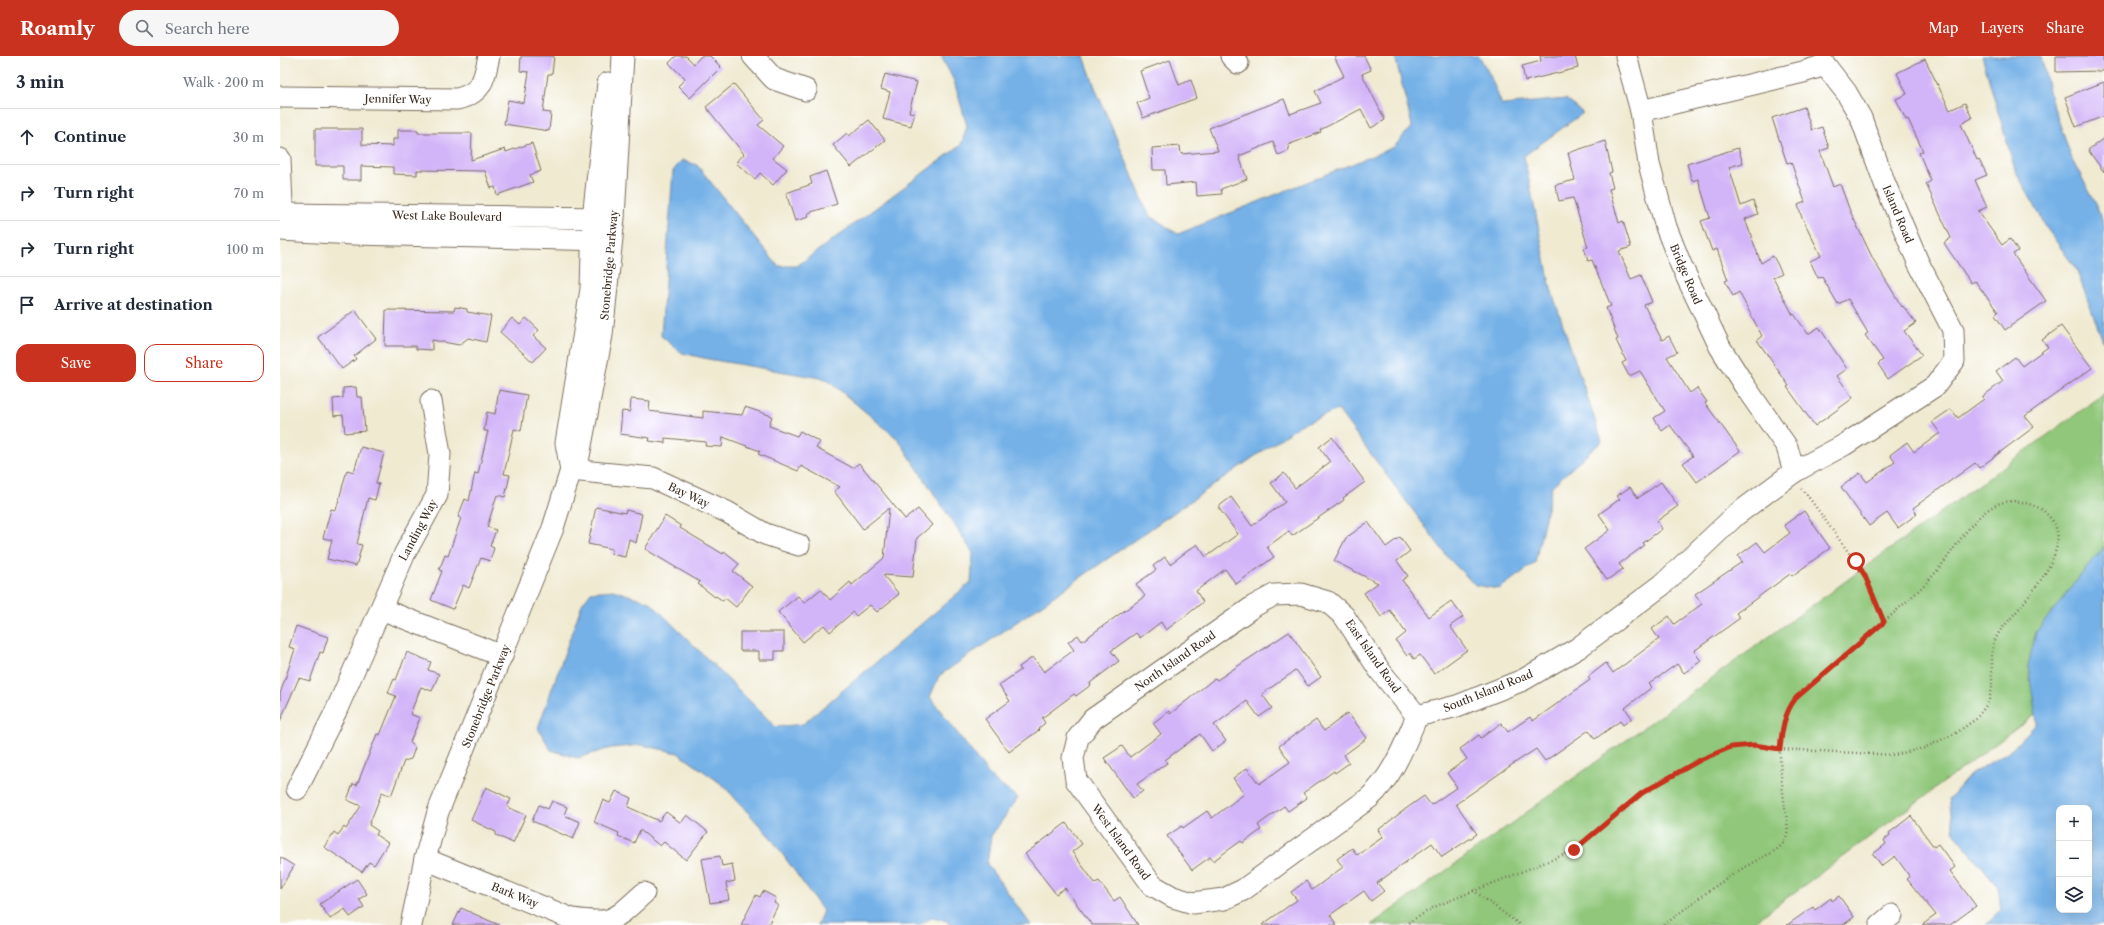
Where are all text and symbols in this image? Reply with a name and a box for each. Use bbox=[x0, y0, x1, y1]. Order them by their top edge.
search box bbox=[119, 10, 399, 46]
text: Roamly bbox=[20, 17, 95, 40]
icon: search bbox=[133, 17, 155, 39]
text: Search here bbox=[165, 19, 250, 38]
text: Map bbox=[1928, 19, 1958, 37]
text: Layers bbox=[1980, 19, 2024, 37]
text: Share bbox=[2046, 19, 2084, 37]
text: 3 min bbox=[16, 72, 65, 92]
text: Walk · 200 m bbox=[183, 74, 264, 90]
street label: Jennifer Way bbox=[363, 91, 432, 107]
icon: ahead bbox=[16, 126, 38, 148]
text: Continue bbox=[54, 127, 126, 146]
text: 30 m bbox=[233, 129, 264, 145]
icon: right bbox=[16, 182, 38, 204]
text: Turn right bbox=[54, 183, 134, 202]
street label: Island Road bbox=[1880, 183, 1917, 245]
text: 70 m bbox=[234, 185, 264, 201]
street label: West Lake Boulevard bbox=[391, 208, 502, 224]
street label: Stonebridge Parkway bbox=[597, 208, 621, 321]
icon: right bbox=[16, 238, 38, 260]
text: Turn right bbox=[54, 239, 134, 258]
text: 100 m bbox=[226, 241, 264, 257]
street label: Bridge Road bbox=[1667, 242, 1705, 307]
icon: arrive bbox=[16, 294, 38, 316]
text: Arrive at destination bbox=[54, 295, 213, 314]
button: Save bbox=[16, 344, 136, 382]
button: Share bbox=[144, 344, 264, 382]
street label: Bay Way bbox=[666, 479, 713, 511]
street label: Landing Way bbox=[396, 496, 441, 563]
route start bbox=[1847, 552, 1865, 570]
street label: East Island Road bbox=[1342, 617, 1404, 696]
street label: North Island Road bbox=[1132, 628, 1218, 694]
street label: Stonebridge Parkway bbox=[459, 641, 514, 750]
street label: South Island Road bbox=[1441, 667, 1535, 715]
street label: West Island Road bbox=[1088, 800, 1153, 883]
map controls bbox=[2056, 805, 2092, 913]
button: + bbox=[2056, 805, 2092, 841]
route end bbox=[1565, 841, 1583, 859]
button: − bbox=[2056, 841, 2092, 877]
button: layers bbox=[2056, 877, 2092, 913]
street label: Bark Way bbox=[489, 879, 541, 911]

